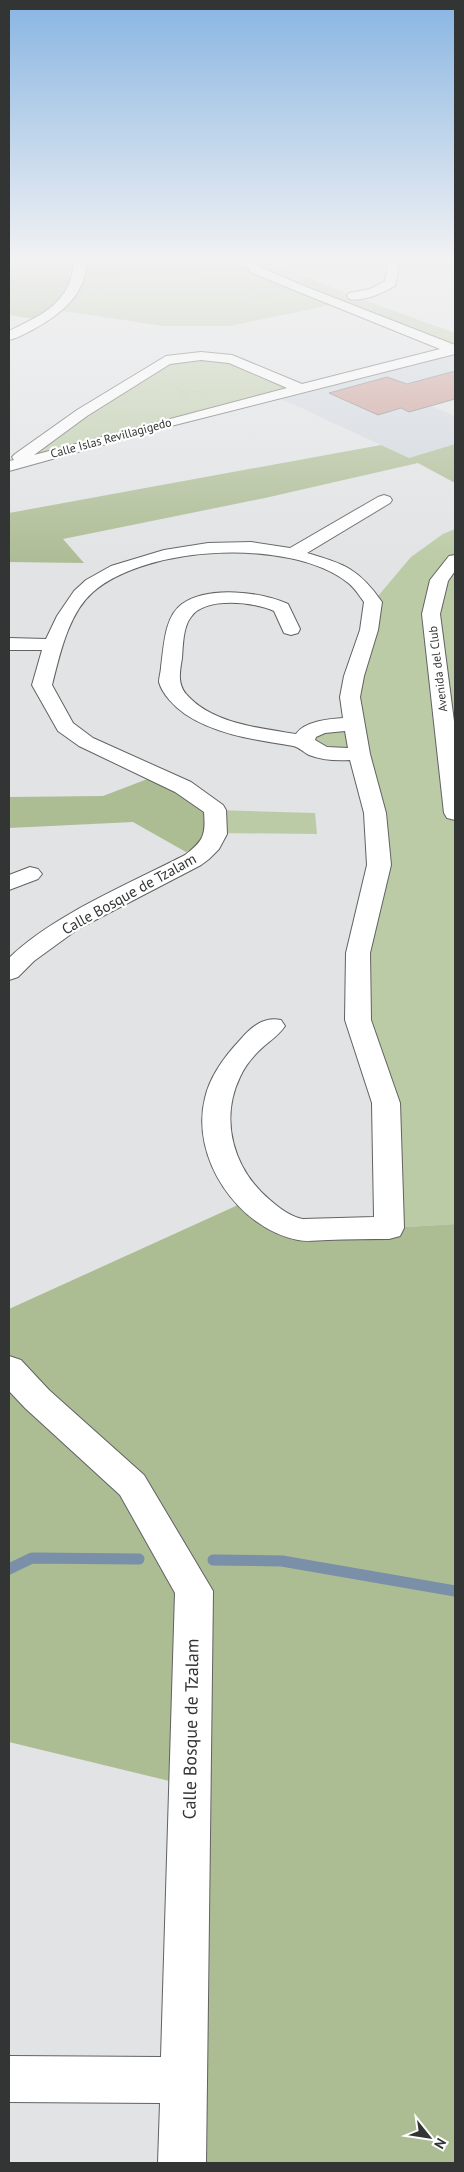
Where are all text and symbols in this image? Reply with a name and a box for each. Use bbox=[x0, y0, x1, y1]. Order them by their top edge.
street label: Calle Islas Revillagigedo bbox=[49, 414, 173, 461]
street label: Avenida del Club bbox=[425, 625, 450, 713]
street label: Calle Bosque de Tzalam bbox=[58, 849, 199, 938]
street label: Calle Bosque de Tzalam bbox=[177, 1638, 204, 1820]
north arrow bbox=[404, 2112, 454, 2162]
text: N bbox=[430, 2135, 450, 2152]

